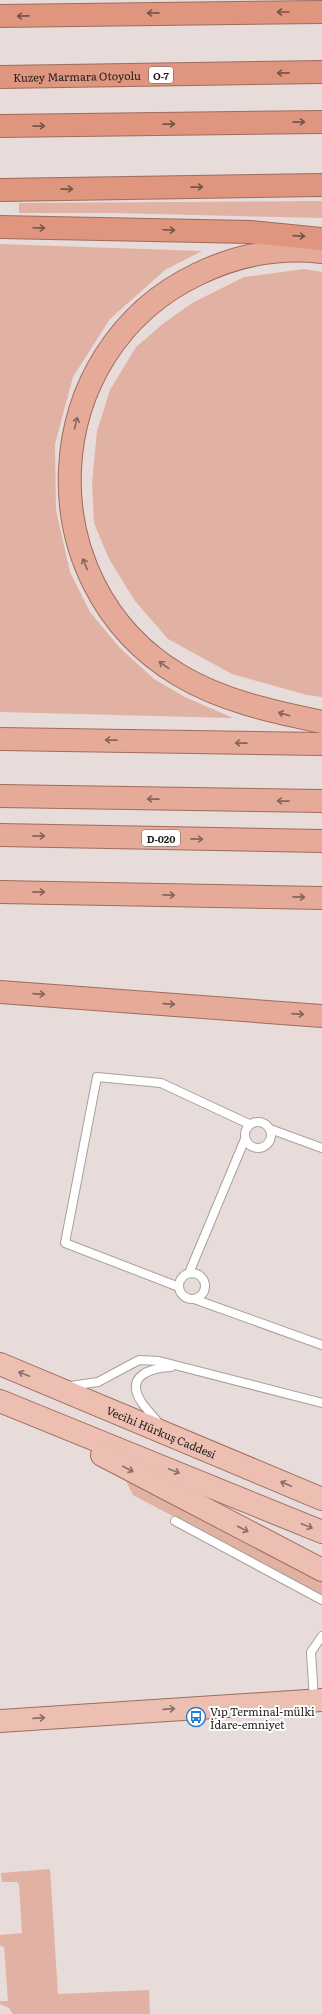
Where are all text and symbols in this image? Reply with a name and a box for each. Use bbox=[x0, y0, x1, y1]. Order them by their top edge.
one-way arrow bbox=[277, 8, 290, 16]
one-way arrow bbox=[147, 10, 160, 17]
one-way arrow bbox=[17, 12, 30, 20]
street label: Kuzey Marmara Otoyolu bbox=[13, 67, 141, 85]
road number: O-7 bbox=[149, 67, 173, 83]
one-way arrow bbox=[277, 69, 290, 76]
one-way arrow bbox=[292, 118, 305, 126]
one-way arrow bbox=[162, 120, 175, 128]
one-way arrow bbox=[32, 122, 45, 130]
one-way arrow bbox=[190, 183, 203, 190]
one-way arrow bbox=[60, 185, 73, 193]
one-way arrow bbox=[32, 225, 45, 232]
one-way arrow bbox=[162, 226, 175, 234]
one-way arrow bbox=[292, 232, 305, 239]
one-way arrow bbox=[73, 416, 81, 429]
one-way arrow bbox=[81, 558, 89, 570]
one-way arrow bbox=[159, 661, 170, 669]
one-way arrow bbox=[278, 710, 291, 717]
one-way arrow bbox=[105, 737, 118, 744]
one-way arrow bbox=[235, 739, 248, 746]
one-way arrow bbox=[147, 795, 160, 802]
one-way arrow bbox=[277, 797, 290, 805]
road number: D-020 bbox=[142, 830, 180, 846]
one-way arrow bbox=[32, 832, 45, 840]
one-way arrow bbox=[190, 835, 203, 842]
one-way arrow bbox=[32, 889, 45, 896]
one-way arrow bbox=[162, 891, 175, 899]
one-way arrow bbox=[292, 893, 305, 901]
one-way arrow bbox=[32, 991, 45, 998]
one-way arrow bbox=[162, 1001, 175, 1008]
one-way arrow bbox=[291, 1010, 304, 1017]
one-way arrow bbox=[19, 1369, 31, 1377]
street label: Vecihi Hürkuş Caddesi bbox=[104, 1402, 219, 1462]
one-way arrow bbox=[122, 1466, 134, 1473]
one-way arrow bbox=[168, 1467, 180, 1475]
one-way arrow bbox=[280, 1480, 292, 1488]
one-way arrow bbox=[301, 1522, 313, 1530]
one-way arrow bbox=[237, 1526, 249, 1533]
place label: Vıp Terminal-mülki İdare-emniyet bbox=[210, 1703, 315, 1732]
one-way arrow bbox=[162, 1706, 175, 1713]
bus stop icon: Vıp Terminal-mülki İdare-emniyet bbox=[185, 1706, 207, 1728]
one-way arrow bbox=[32, 1715, 45, 1722]

